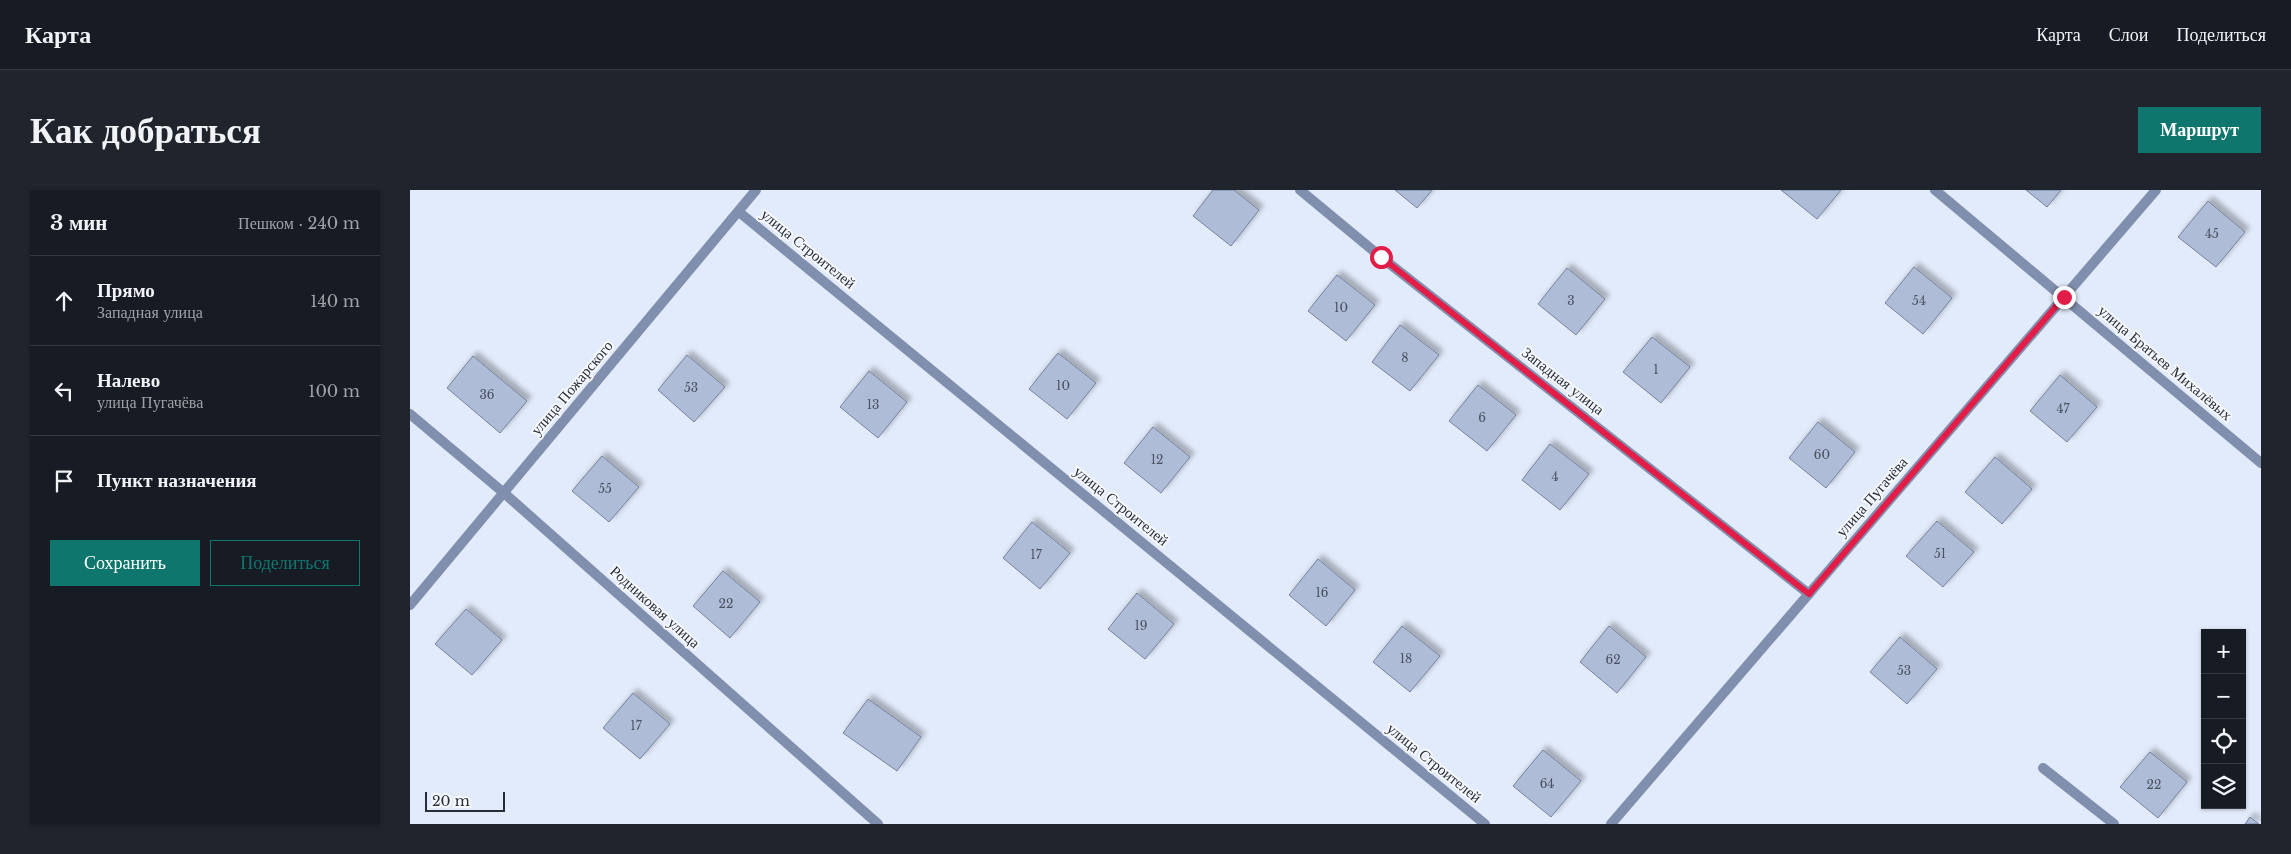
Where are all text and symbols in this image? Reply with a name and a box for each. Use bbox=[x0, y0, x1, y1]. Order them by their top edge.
text: Карта bbox=[25, 20, 91, 49]
text: Карта bbox=[2036, 24, 2081, 46]
text: Слои bbox=[2109, 24, 2148, 46]
text: Поделиться bbox=[2176, 24, 2266, 46]
button: Маршрут bbox=[2138, 107, 2261, 153]
text: Как добраться bbox=[30, 109, 261, 152]
street label: улица Строителей bbox=[757, 205, 859, 293]
text: 3 мин bbox=[50, 210, 107, 236]
text: Пешком · 240 m bbox=[238, 213, 360, 233]
house number: 45 bbox=[2205, 226, 2219, 241]
route start bbox=[1370, 246, 1393, 269]
text: Прямо bbox=[97, 279, 155, 302]
route end bbox=[2053, 286, 2076, 309]
icon: ahead bbox=[50, 287, 78, 315]
text: 140 m bbox=[310, 291, 360, 311]
house number: 3 bbox=[1567, 293, 1575, 308]
house number: 54 bbox=[1912, 293, 1926, 308]
house number: 10 bbox=[1334, 300, 1348, 315]
street label: улица Братьев Михалёвых bbox=[2094, 301, 2237, 425]
text: Западная улица bbox=[97, 302, 203, 322]
street label: улица Пожарского bbox=[526, 336, 617, 439]
street label: Западная улица bbox=[1518, 343, 1609, 419]
house number: 8 bbox=[1401, 350, 1409, 365]
house number: 1 bbox=[1653, 362, 1659, 377]
text: Налево bbox=[97, 369, 160, 392]
icon: left bbox=[50, 377, 78, 405]
house number: 10 bbox=[1056, 378, 1070, 393]
house number: 53 bbox=[684, 380, 698, 395]
text: 100 m bbox=[308, 381, 360, 401]
house number: 36 bbox=[479, 387, 495, 402]
text: улица Пугачёва bbox=[97, 392, 203, 412]
house number: 13 bbox=[867, 397, 879, 412]
house number: 47 bbox=[2056, 401, 2070, 416]
house number: 6 bbox=[1478, 410, 1486, 425]
house number: 60 bbox=[1814, 447, 1830, 462]
house number: 12 bbox=[1151, 452, 1163, 467]
street label: улица Пугачёва bbox=[1832, 453, 1912, 541]
street label: улица Строителей bbox=[1070, 462, 1172, 550]
icon: arrive bbox=[50, 467, 78, 495]
text: Пункт назначения bbox=[97, 469, 257, 492]
house number: 4 bbox=[1551, 469, 1559, 484]
house number: 55 bbox=[598, 481, 612, 496]
button: Сохранить bbox=[50, 540, 200, 586]
button: Поделиться bbox=[210, 540, 360, 586]
house number: 51 bbox=[1934, 546, 1946, 561]
house number: 17 bbox=[1030, 547, 1043, 562]
street label: Родниковая улица bbox=[606, 561, 704, 652]
house number: 16 bbox=[1315, 585, 1329, 600]
house number: 22 bbox=[719, 596, 733, 611]
house number: 19 bbox=[1134, 618, 1148, 633]
map controls bbox=[2201, 629, 2246, 809]
button: + bbox=[2201, 629, 2246, 674]
house number: 18 bbox=[1400, 651, 1412, 666]
house number: 62 bbox=[1605, 652, 1621, 667]
house number: 53 bbox=[1897, 663, 1911, 678]
button: − bbox=[2201, 674, 2246, 719]
house number: 17 bbox=[630, 718, 643, 733]
street label: улица Строителей bbox=[1383, 719, 1485, 807]
button: locate bbox=[2201, 719, 2246, 764]
button: layers bbox=[2201, 764, 2246, 809]
house number: 64 bbox=[1540, 776, 1554, 791]
house number: 22 bbox=[2147, 777, 2161, 792]
scale bar bbox=[425, 789, 505, 812]
text: 20 m bbox=[432, 792, 470, 810]

